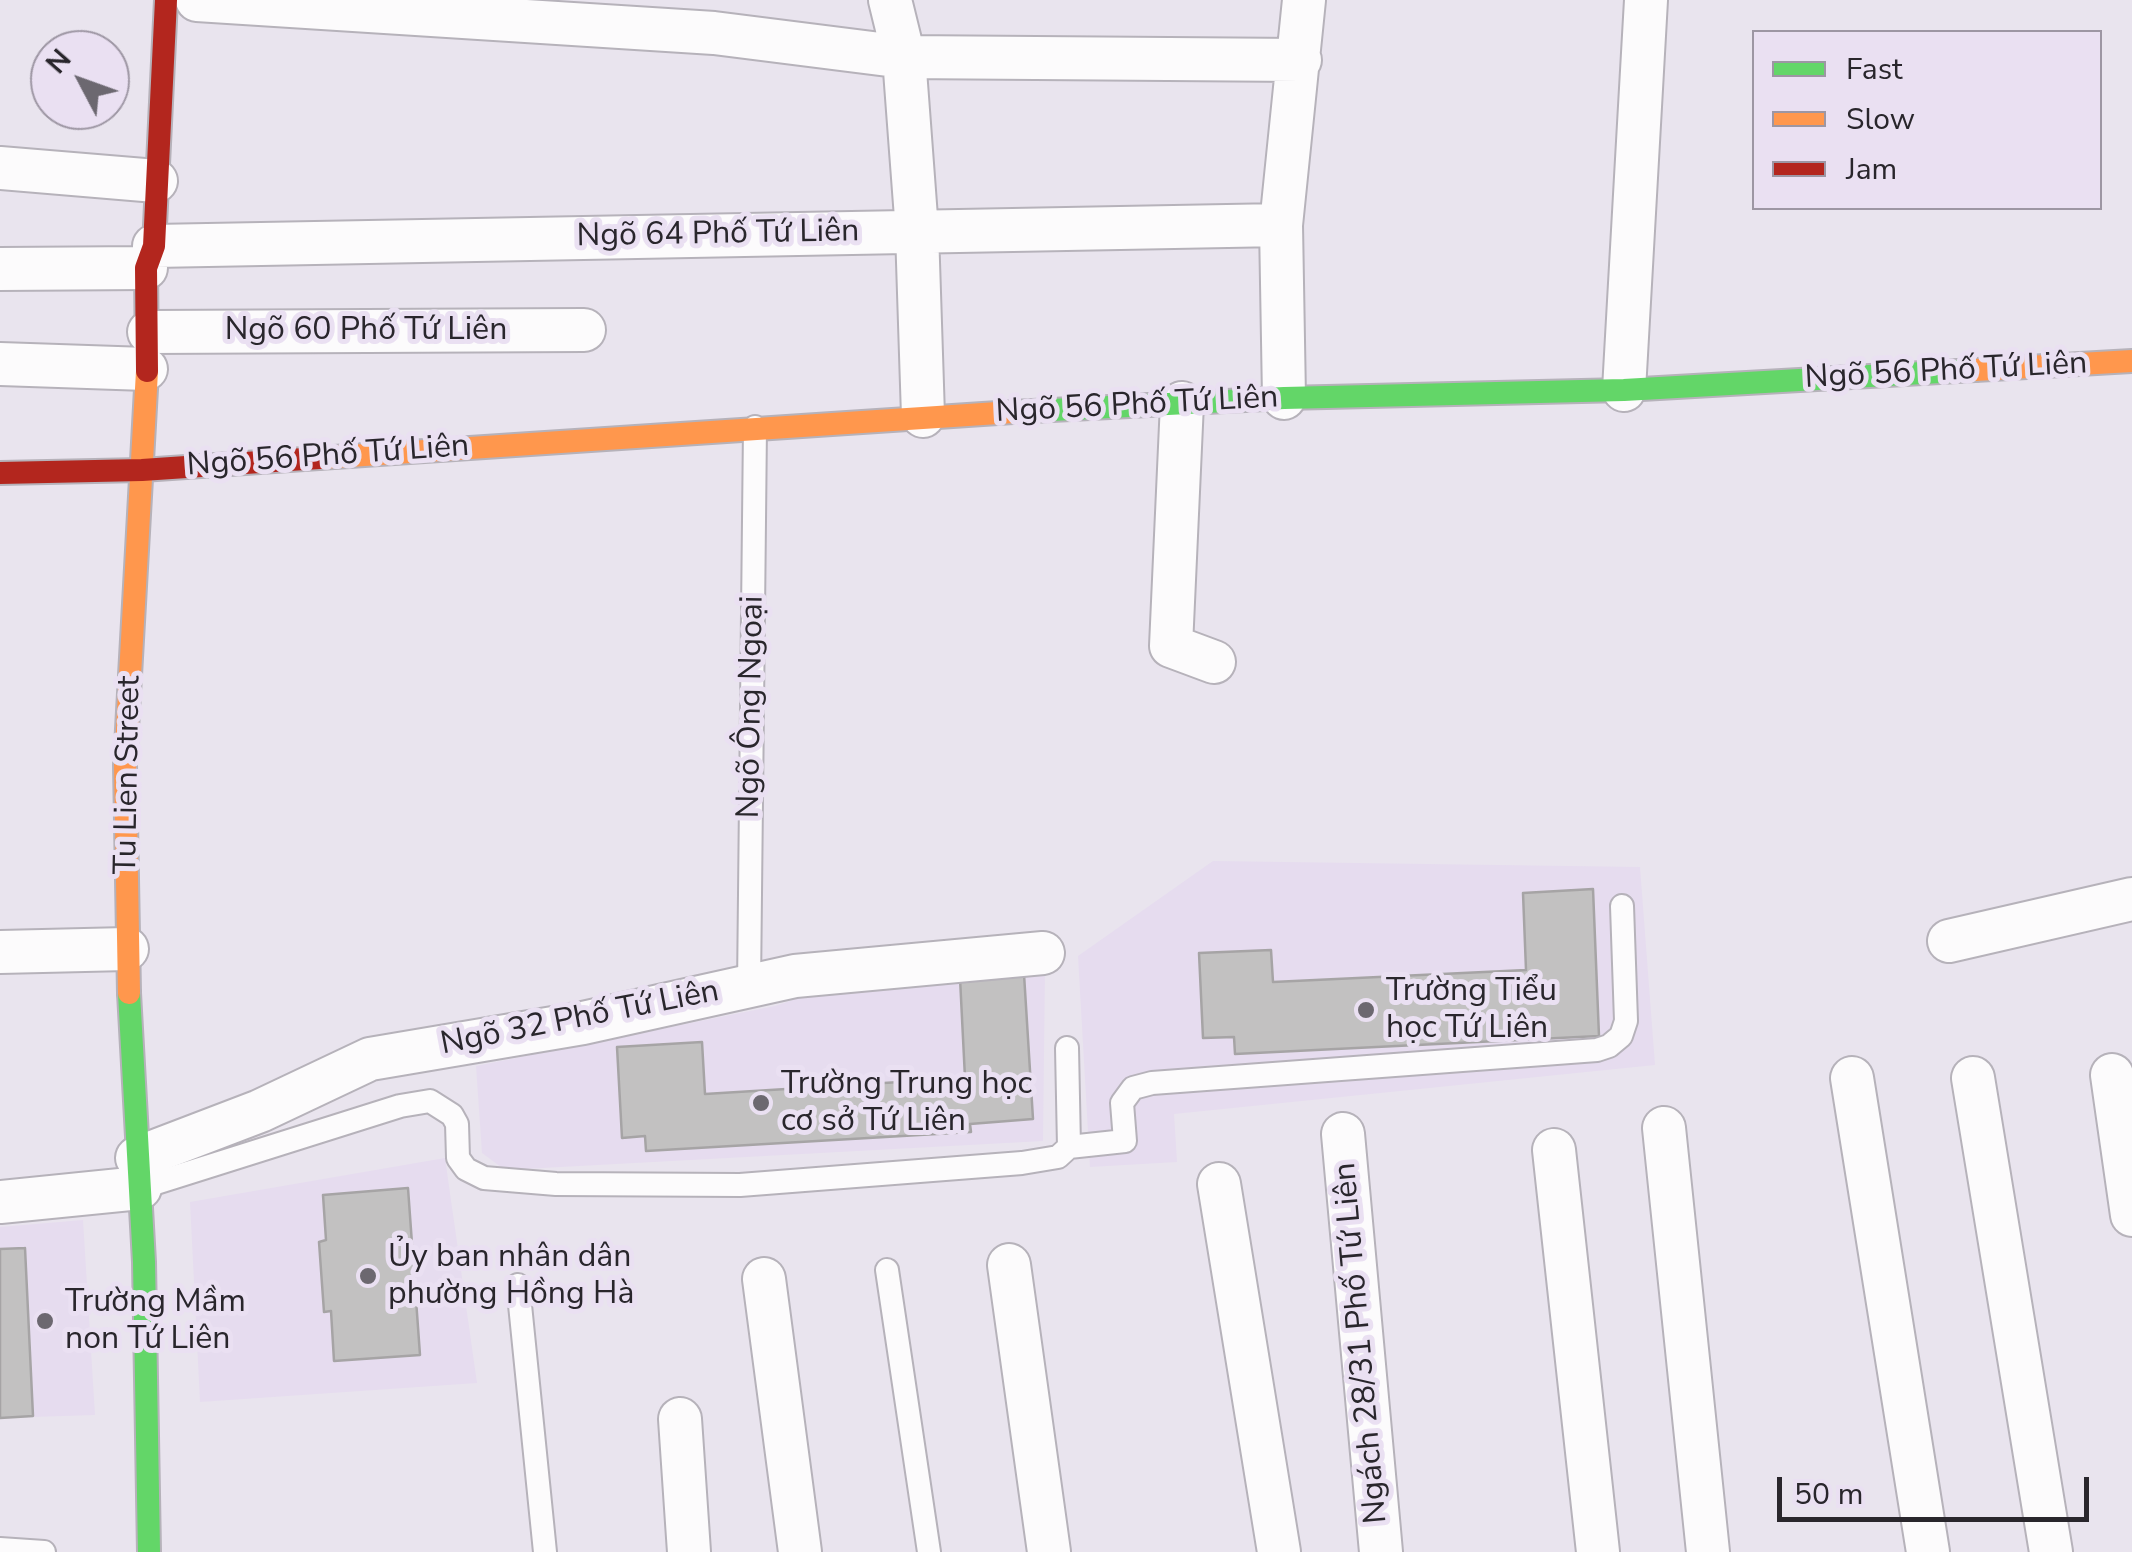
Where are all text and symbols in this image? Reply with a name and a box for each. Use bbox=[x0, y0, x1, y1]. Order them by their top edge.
north arrow bbox=[30, 30, 130, 130]
legend bbox=[1752, 30, 2102, 210]
text: N bbox=[38, 41, 80, 82]
text: Fast bbox=[1846, 49, 1903, 90]
text: Slow bbox=[1846, 99, 1915, 140]
text: Jam bbox=[1846, 149, 1897, 190]
street label: Ngõ 64 Phố Tứ Liên bbox=[576, 213, 860, 257]
street label: Ngõ 60 Phố Tứ Liên bbox=[225, 312, 507, 350]
street label: Ngõ 56 Phố Tứ Liên bbox=[1804, 345, 2088, 399]
street label: Ngõ 56 Phố Tứ Liên bbox=[995, 379, 1279, 433]
street label: Ngõ 56 Phố Tứ Liên bbox=[186, 428, 470, 486]
street label: Ngõ Ông Ngoại bbox=[731, 595, 773, 819]
street label: Tu Lien Street bbox=[108, 675, 150, 875]
street label: Ngõ 32 Phố Tứ Liên bbox=[438, 973, 722, 1065]
place label: Trường Tiểu học Tứ Liên bbox=[1386, 973, 1557, 1048]
marker: Trường Tiểu học Tứ Liên bbox=[1355, 999, 1377, 1021]
place label: Trường Trung học cơ sở Tứ Liên bbox=[781, 1066, 1032, 1141]
marker: Trường Trung học cơ sở Tứ Liên bbox=[750, 1092, 772, 1114]
street label: Ngách 28/31 Phố Tứ Liên bbox=[1327, 1161, 1397, 1525]
place label: Ủy ban nhân dân phường Hồng Hà bbox=[388, 1239, 634, 1314]
marker: Ủy ban nhân dân phường Hồng Hà bbox=[357, 1265, 379, 1287]
place label: Trường Mầm non Tứ Liên bbox=[65, 1284, 246, 1359]
marker: Trường Mầm non Tứ Liên bbox=[34, 1310, 56, 1332]
scale bar bbox=[1782, 1457, 2094, 1519]
text: 50 m bbox=[1794, 1474, 1863, 1515]

